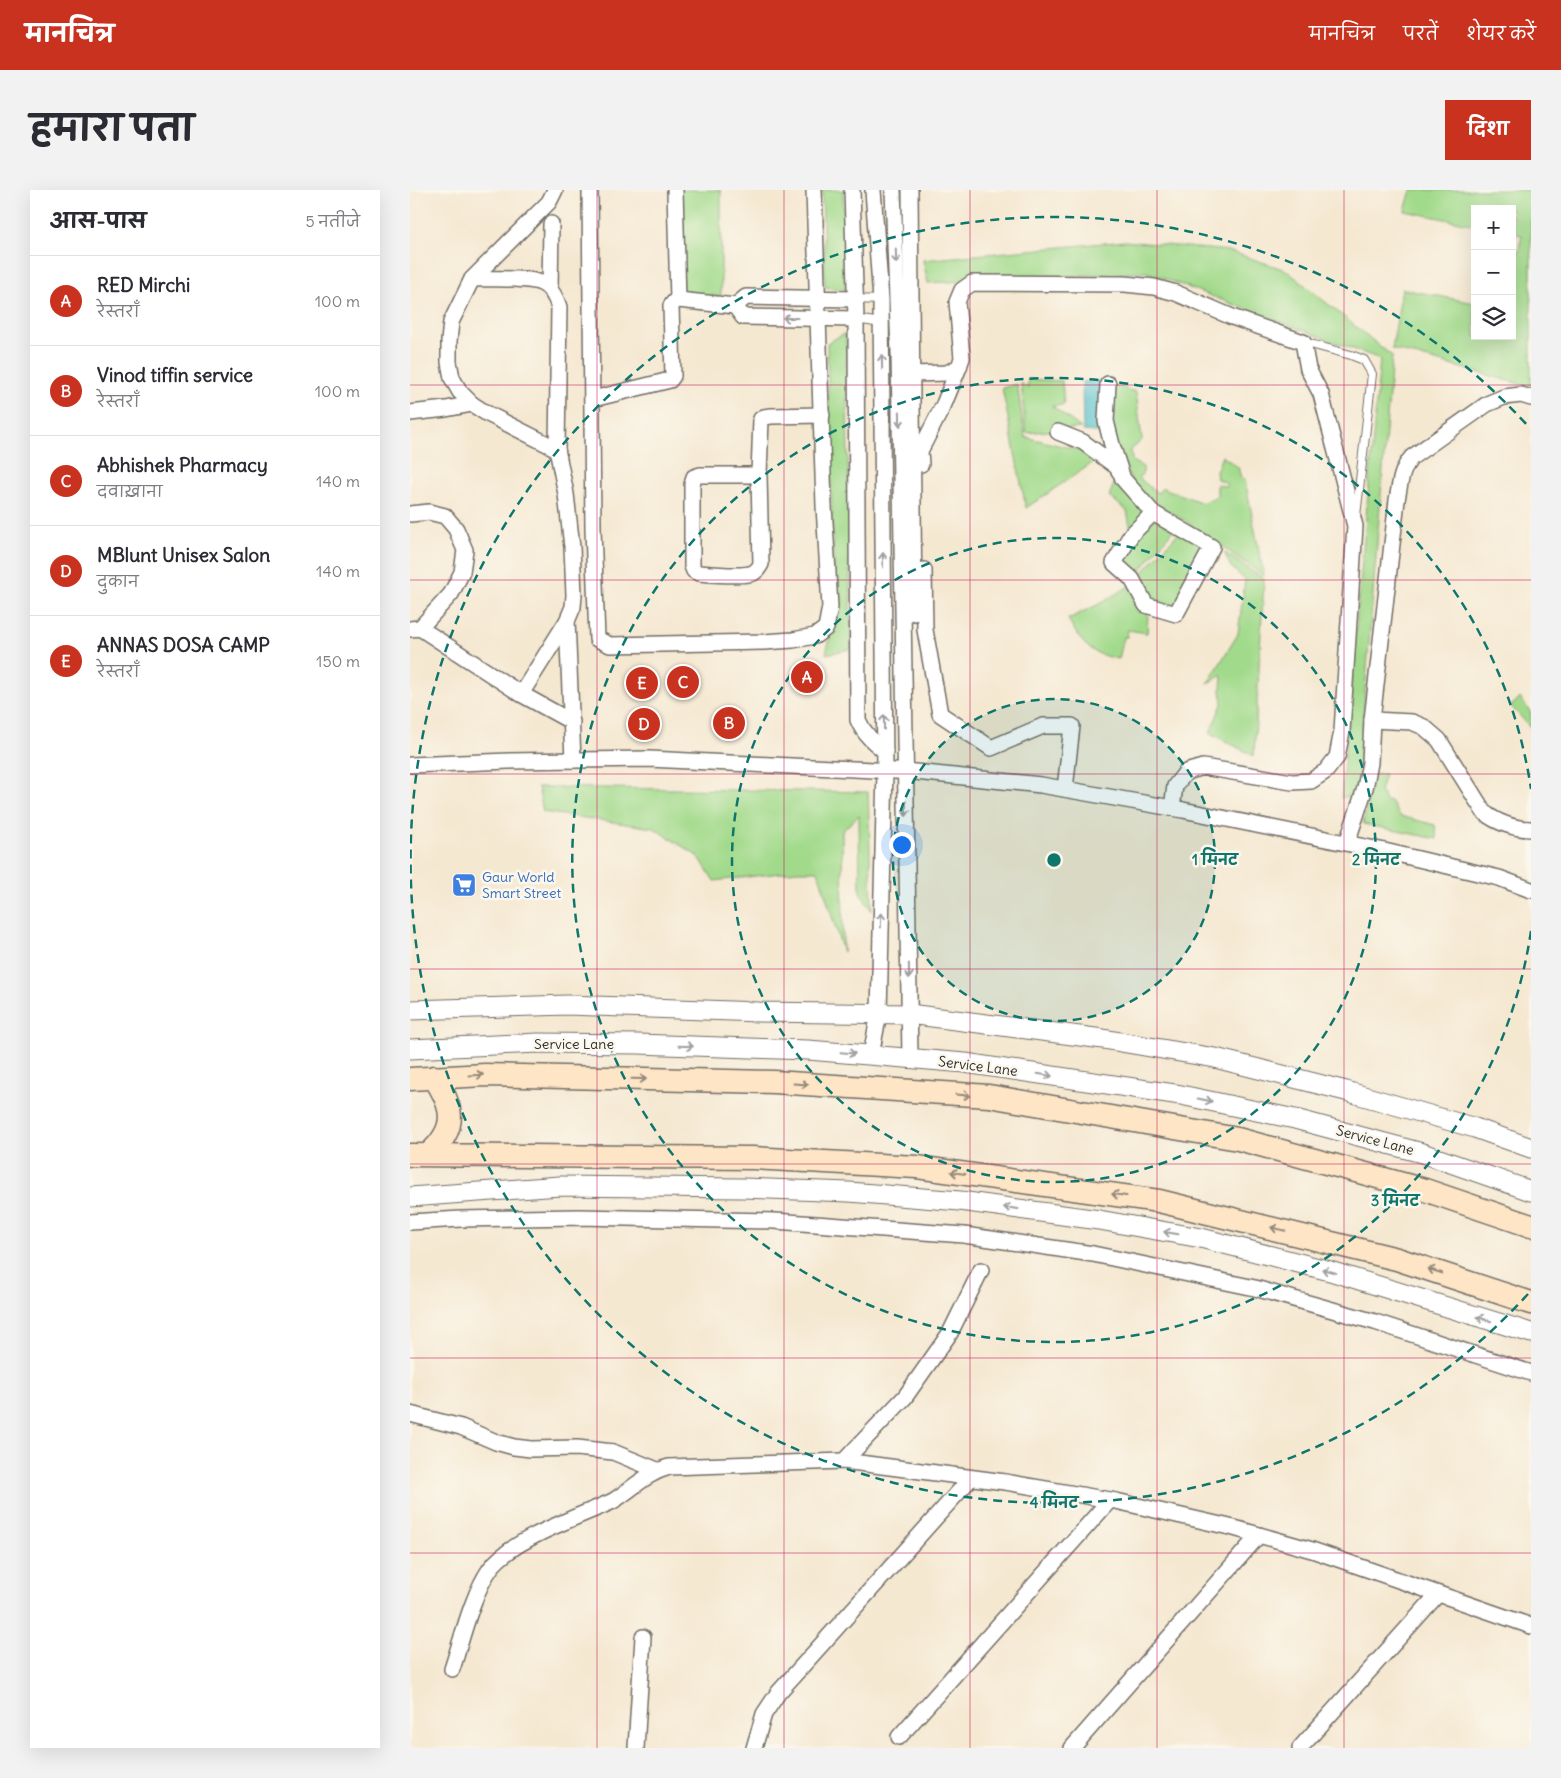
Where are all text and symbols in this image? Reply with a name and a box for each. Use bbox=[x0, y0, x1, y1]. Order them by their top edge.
text: मानचित्र bbox=[25, 18, 114, 48]
text: मानचित्र bbox=[1309, 22, 1375, 45]
text: परतें bbox=[1403, 22, 1438, 45]
text: शेयर करें bbox=[1466, 22, 1536, 45]
button: दिशा bbox=[1445, 100, 1531, 160]
text: हमारा पता bbox=[30, 105, 194, 149]
map controls bbox=[1471, 205, 1516, 340]
button: + bbox=[1471, 205, 1516, 250]
text: आस-पास bbox=[50, 207, 147, 234]
text: 5 नतीजे bbox=[306, 211, 360, 231]
one-way arrow bbox=[891, 248, 900, 264]
button: − bbox=[1471, 250, 1516, 295]
text: RED Mirchi bbox=[97, 273, 190, 297]
text: A bbox=[61, 291, 71, 311]
text: 100 m bbox=[315, 291, 360, 311]
button: layers bbox=[1471, 295, 1516, 340]
text: रेस्तराँ bbox=[97, 301, 140, 321]
one-way arrow bbox=[782, 313, 798, 323]
one-way arrow bbox=[877, 354, 886, 370]
text: Vinod tiffin service bbox=[97, 363, 253, 387]
text: B bbox=[61, 381, 71, 401]
text: 100 m bbox=[315, 381, 360, 401]
text: रेस्तराँ bbox=[97, 391, 140, 411]
one-way arrow bbox=[896, 410, 905, 426]
text: Abhishek Pharmacy bbox=[97, 453, 268, 477]
text: C bbox=[61, 471, 71, 491]
text: 140 m bbox=[316, 471, 360, 491]
text: दवाख़ाना bbox=[97, 481, 163, 501]
text: MBlunt Unisex Salon bbox=[97, 543, 270, 567]
one-way arrow bbox=[878, 552, 888, 568]
text: D bbox=[60, 561, 72, 581]
text: 140 m bbox=[316, 561, 360, 581]
text: दुकान bbox=[97, 571, 139, 591]
text: ANNAS DOSA CAMP bbox=[97, 633, 270, 657]
text: E bbox=[61, 651, 71, 671]
text: 150 m bbox=[316, 651, 360, 671]
pin: A bbox=[791, 658, 823, 696]
text: रेस्तराँ bbox=[97, 661, 140, 681]
pin: C bbox=[667, 663, 699, 701]
pin: E bbox=[626, 664, 658, 702]
pin: B bbox=[713, 704, 745, 742]
pin: D bbox=[628, 705, 660, 743]
one-way arrow bbox=[879, 714, 889, 730]
one-way arrow bbox=[902, 800, 911, 816]
your location bbox=[889, 832, 915, 858]
text: 1 मिनट bbox=[1192, 847, 1239, 869]
text: 2 मिनट bbox=[1352, 847, 1401, 869]
centre of rings bbox=[1045, 851, 1063, 869]
place label: Gaur World Smart Street bbox=[482, 868, 561, 902]
supermarket icon: Gaur World Smart Street bbox=[451, 872, 477, 898]
one-way arrow bbox=[877, 912, 886, 928]
one-way arrow bbox=[904, 962, 914, 979]
street label: Service Lane bbox=[534, 1035, 614, 1053]
one-way arrow bbox=[678, 1041, 694, 1051]
one-way arrow bbox=[840, 1049, 856, 1058]
street label: Service Lane bbox=[937, 1052, 1019, 1080]
one-way arrow bbox=[1036, 1070, 1052, 1080]
one-way arrow bbox=[468, 1071, 484, 1080]
one-way arrow bbox=[630, 1074, 646, 1084]
one-way arrow bbox=[793, 1079, 809, 1089]
one-way arrow bbox=[955, 1090, 971, 1099]
one-way arrow bbox=[1197, 1096, 1213, 1105]
street label: Service Lane bbox=[1334, 1121, 1416, 1159]
one-way arrow bbox=[950, 1167, 966, 1177]
text: 3 मिनट bbox=[1371, 1188, 1420, 1210]
one-way arrow bbox=[1111, 1190, 1127, 1200]
one-way arrow bbox=[1003, 1203, 1019, 1213]
one-way arrow bbox=[1270, 1224, 1286, 1233]
one-way arrow bbox=[1164, 1227, 1180, 1237]
one-way arrow bbox=[1321, 1266, 1337, 1276]
one-way arrow bbox=[1427, 1266, 1443, 1275]
one-way arrow bbox=[1477, 1313, 1493, 1323]
text: 4 मिनट bbox=[1030, 1490, 1079, 1512]

